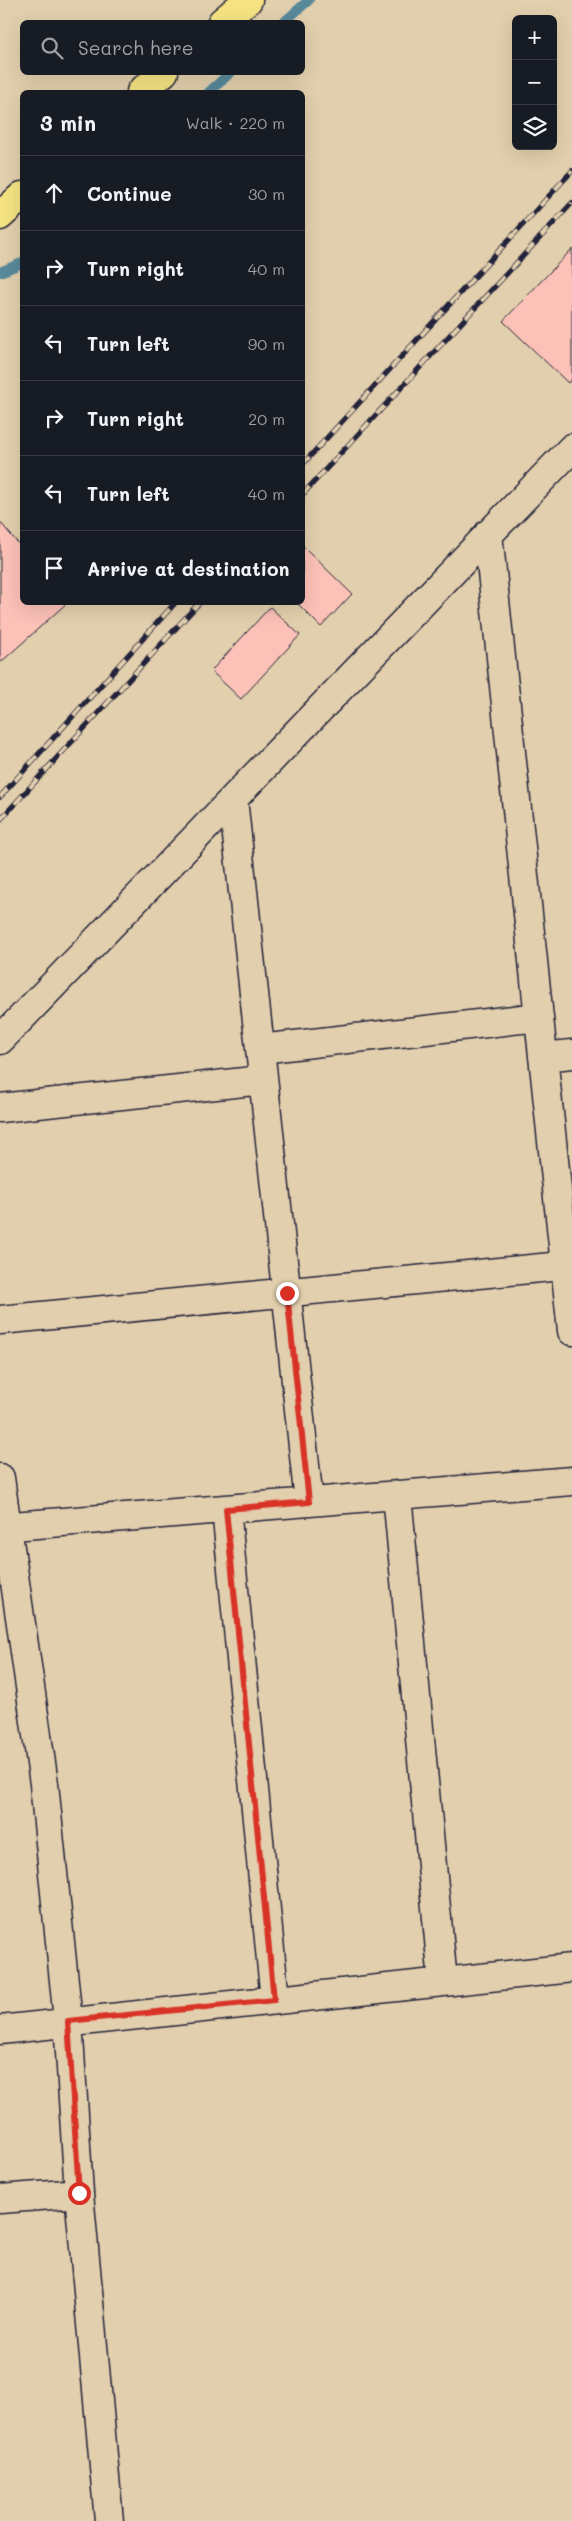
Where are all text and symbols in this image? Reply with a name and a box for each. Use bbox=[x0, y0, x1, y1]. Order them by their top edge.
map controls bbox=[512, 15, 557, 150]
button: + bbox=[512, 15, 557, 60]
search box bbox=[20, 20, 305, 75]
icon: search bbox=[38, 34, 66, 62]
text: Search here bbox=[78, 35, 194, 60]
button: − bbox=[512, 60, 557, 105]
button: layers bbox=[512, 105, 557, 150]
text: 3 min bbox=[40, 109, 96, 136]
text: Walk · 220 m bbox=[186, 112, 285, 133]
icon: ahead bbox=[40, 179, 68, 207]
text: Continue bbox=[87, 181, 172, 206]
text: 30 m bbox=[248, 183, 285, 204]
icon: right bbox=[40, 254, 68, 282]
text: Turn right bbox=[87, 256, 184, 281]
text: 40 m bbox=[248, 258, 285, 279]
icon: left bbox=[40, 329, 68, 357]
text: Turn left bbox=[87, 331, 170, 356]
text: 90 m bbox=[248, 333, 285, 354]
icon: right bbox=[40, 404, 68, 432]
text: Turn right bbox=[87, 406, 184, 431]
text: 20 m bbox=[248, 408, 285, 429]
icon: left bbox=[40, 479, 68, 507]
text: Turn left bbox=[87, 481, 170, 506]
text: 40 m bbox=[248, 483, 285, 504]
icon: arrive bbox=[40, 554, 68, 582]
text: Arrive at destination bbox=[87, 556, 290, 581]
route end bbox=[276, 1282, 299, 1305]
route start bbox=[68, 2182, 91, 2205]

